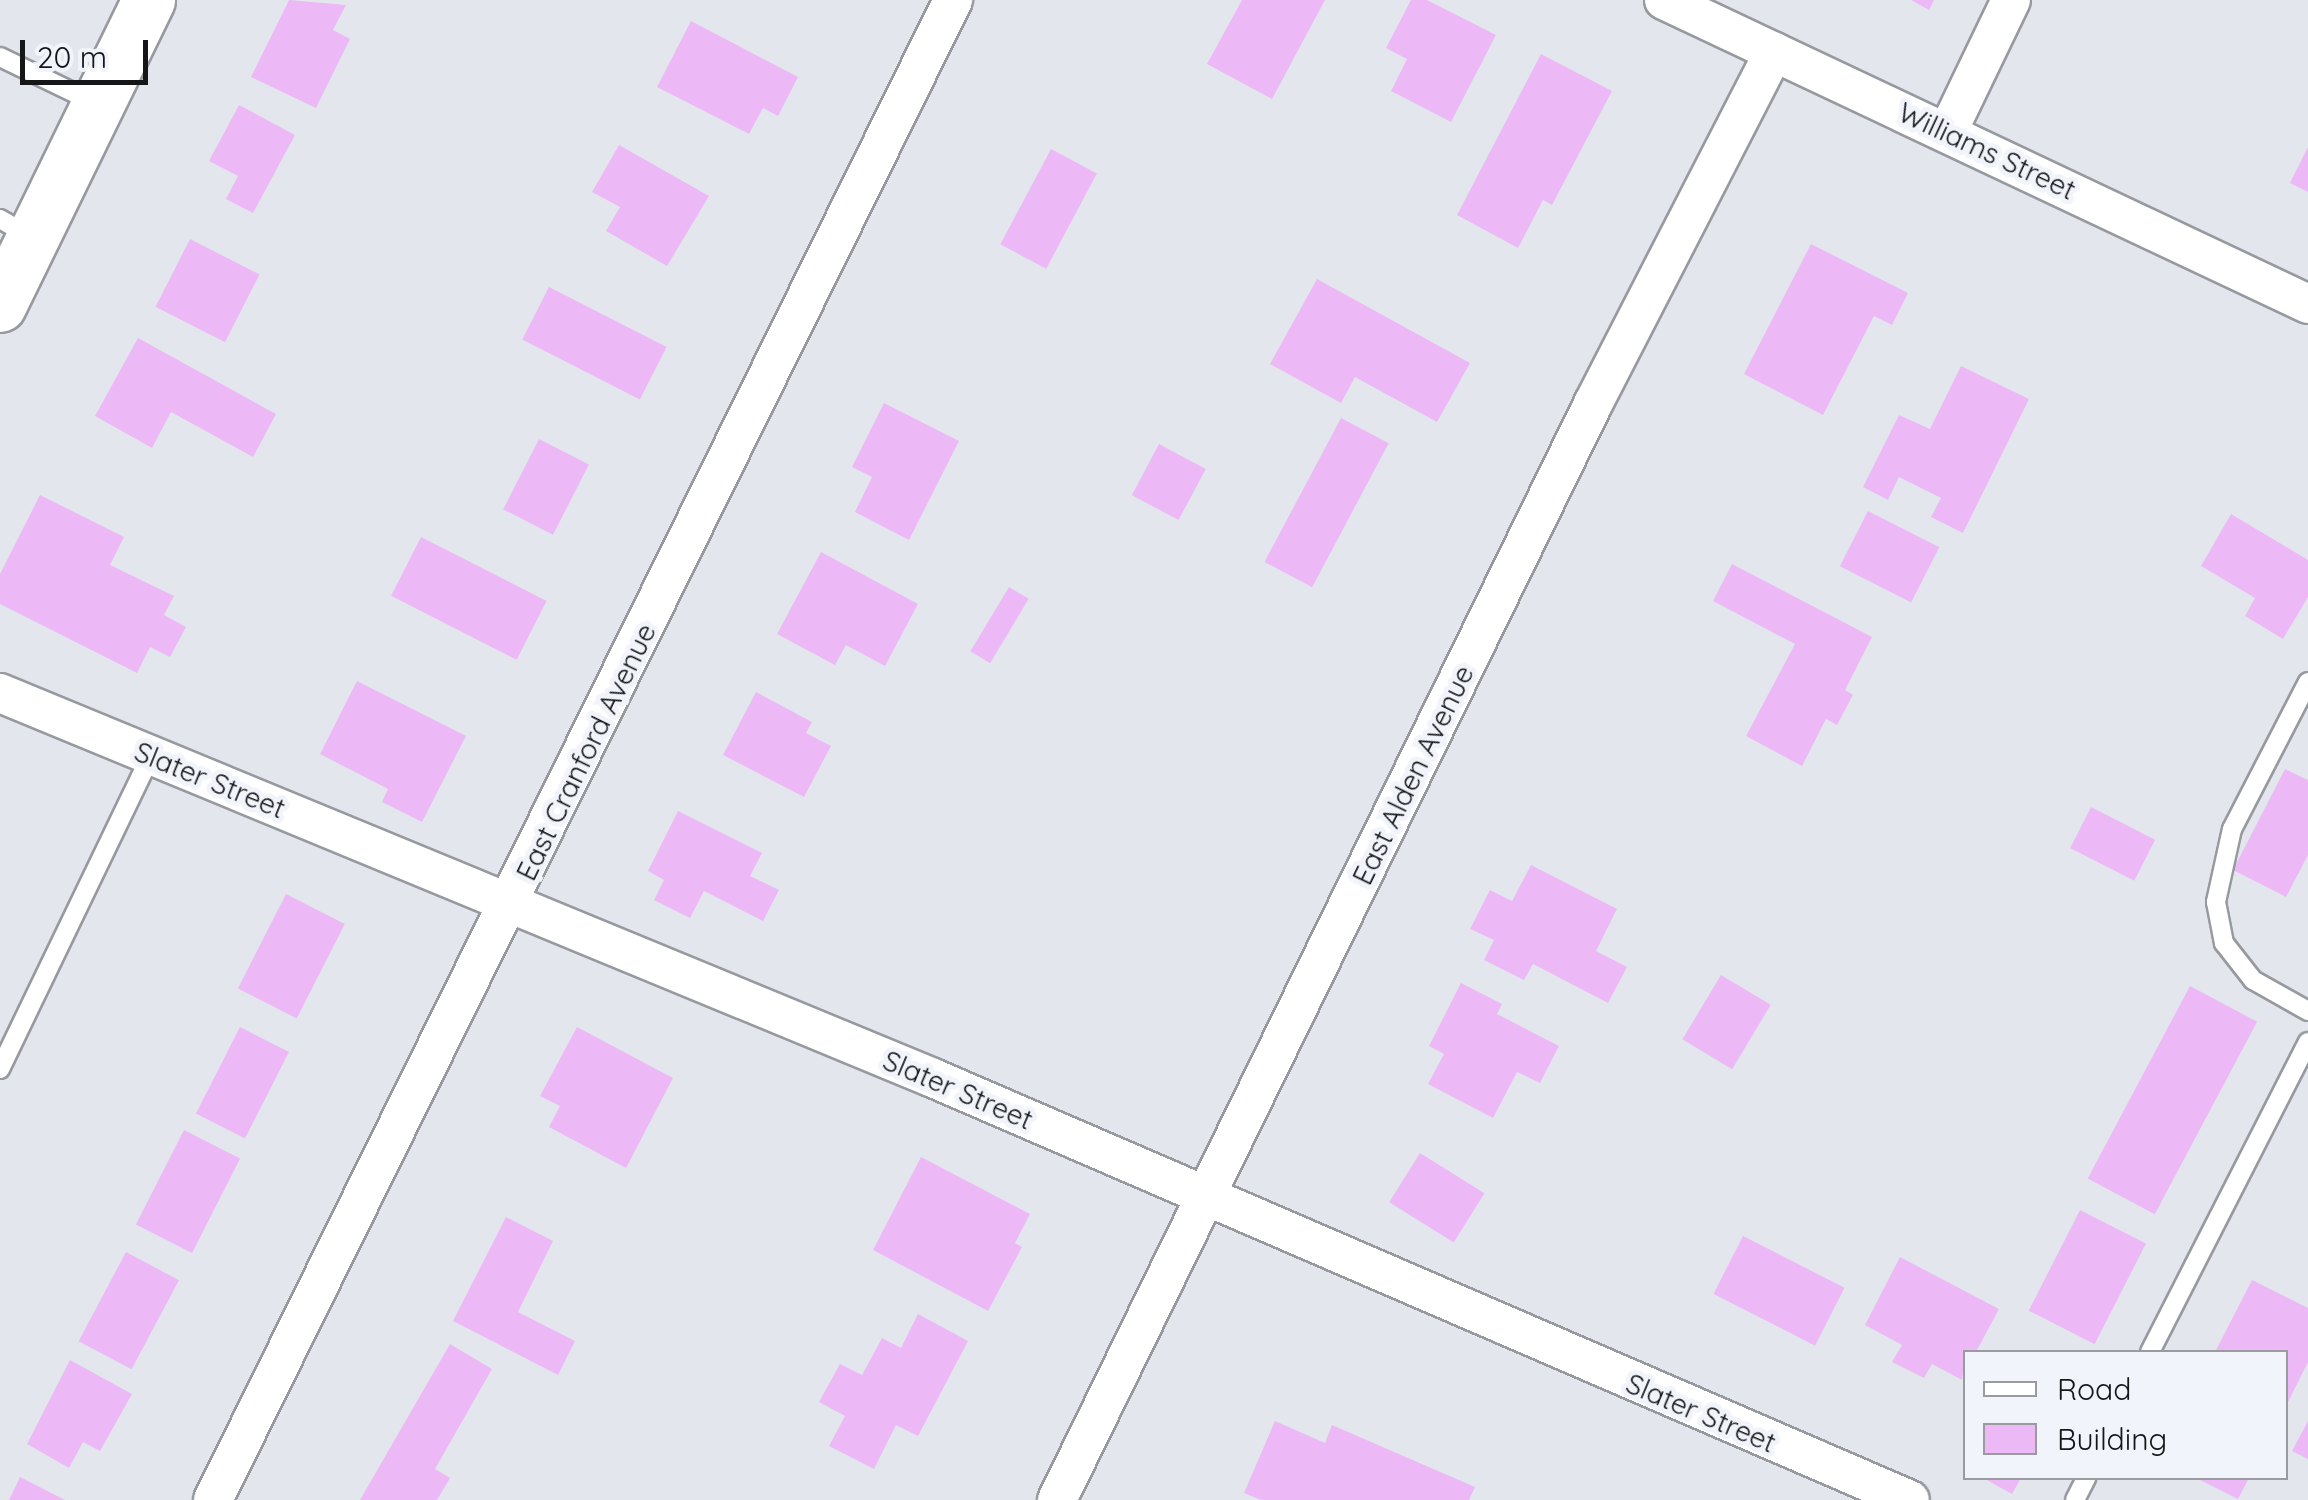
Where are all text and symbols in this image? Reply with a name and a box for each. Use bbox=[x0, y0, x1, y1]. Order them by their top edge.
scale bar bbox=[25, 20, 152, 82]
text: 20 m bbox=[37, 38, 107, 76]
street label: Williams Street bbox=[1893, 95, 2081, 207]
street label: East Cranford Avenue bbox=[509, 618, 663, 886]
street label: East Alden Avenue bbox=[1345, 660, 1481, 890]
street label: Slater Street bbox=[130, 735, 290, 825]
street label: Slater Street bbox=[878, 1043, 1038, 1137]
legend bbox=[1963, 1350, 2288, 1480]
street label: Slater Street bbox=[1621, 1366, 1781, 1460]
text: Road bbox=[2057, 1370, 2131, 1408]
text: Building bbox=[2057, 1420, 2167, 1458]

